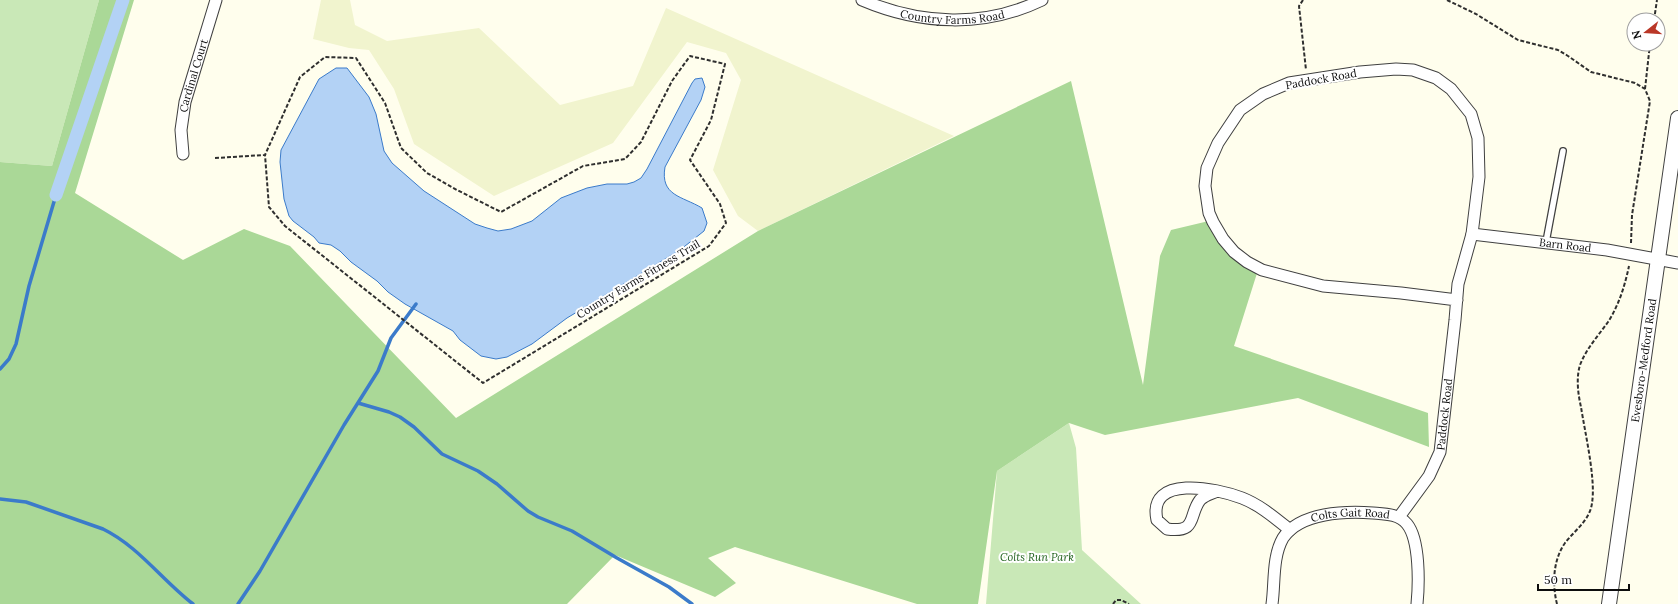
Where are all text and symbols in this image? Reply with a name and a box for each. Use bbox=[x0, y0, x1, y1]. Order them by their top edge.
street label: Country Farms Road bbox=[899, 6, 1006, 27]
north arrow bbox=[1626, 12, 1666, 52]
text: N bbox=[1628, 28, 1644, 41]
street label: Cardinal Court bbox=[177, 37, 211, 113]
street label: Paddock Road bbox=[1284, 66, 1358, 92]
street label: Barn Road bbox=[1538, 235, 1593, 255]
street label: Country Farms Fitness Trail bbox=[574, 237, 702, 321]
street label: Evesboro-Medford Road bbox=[1628, 297, 1659, 423]
street label: Paddock Road bbox=[1433, 377, 1455, 451]
street label: Colts Gait Road bbox=[1309, 505, 1391, 525]
park label: Colts Run Park bbox=[1000, 550, 1074, 564]
scale bar bbox=[1538, 566, 1629, 592]
text: 50 m bbox=[1544, 572, 1572, 587]

